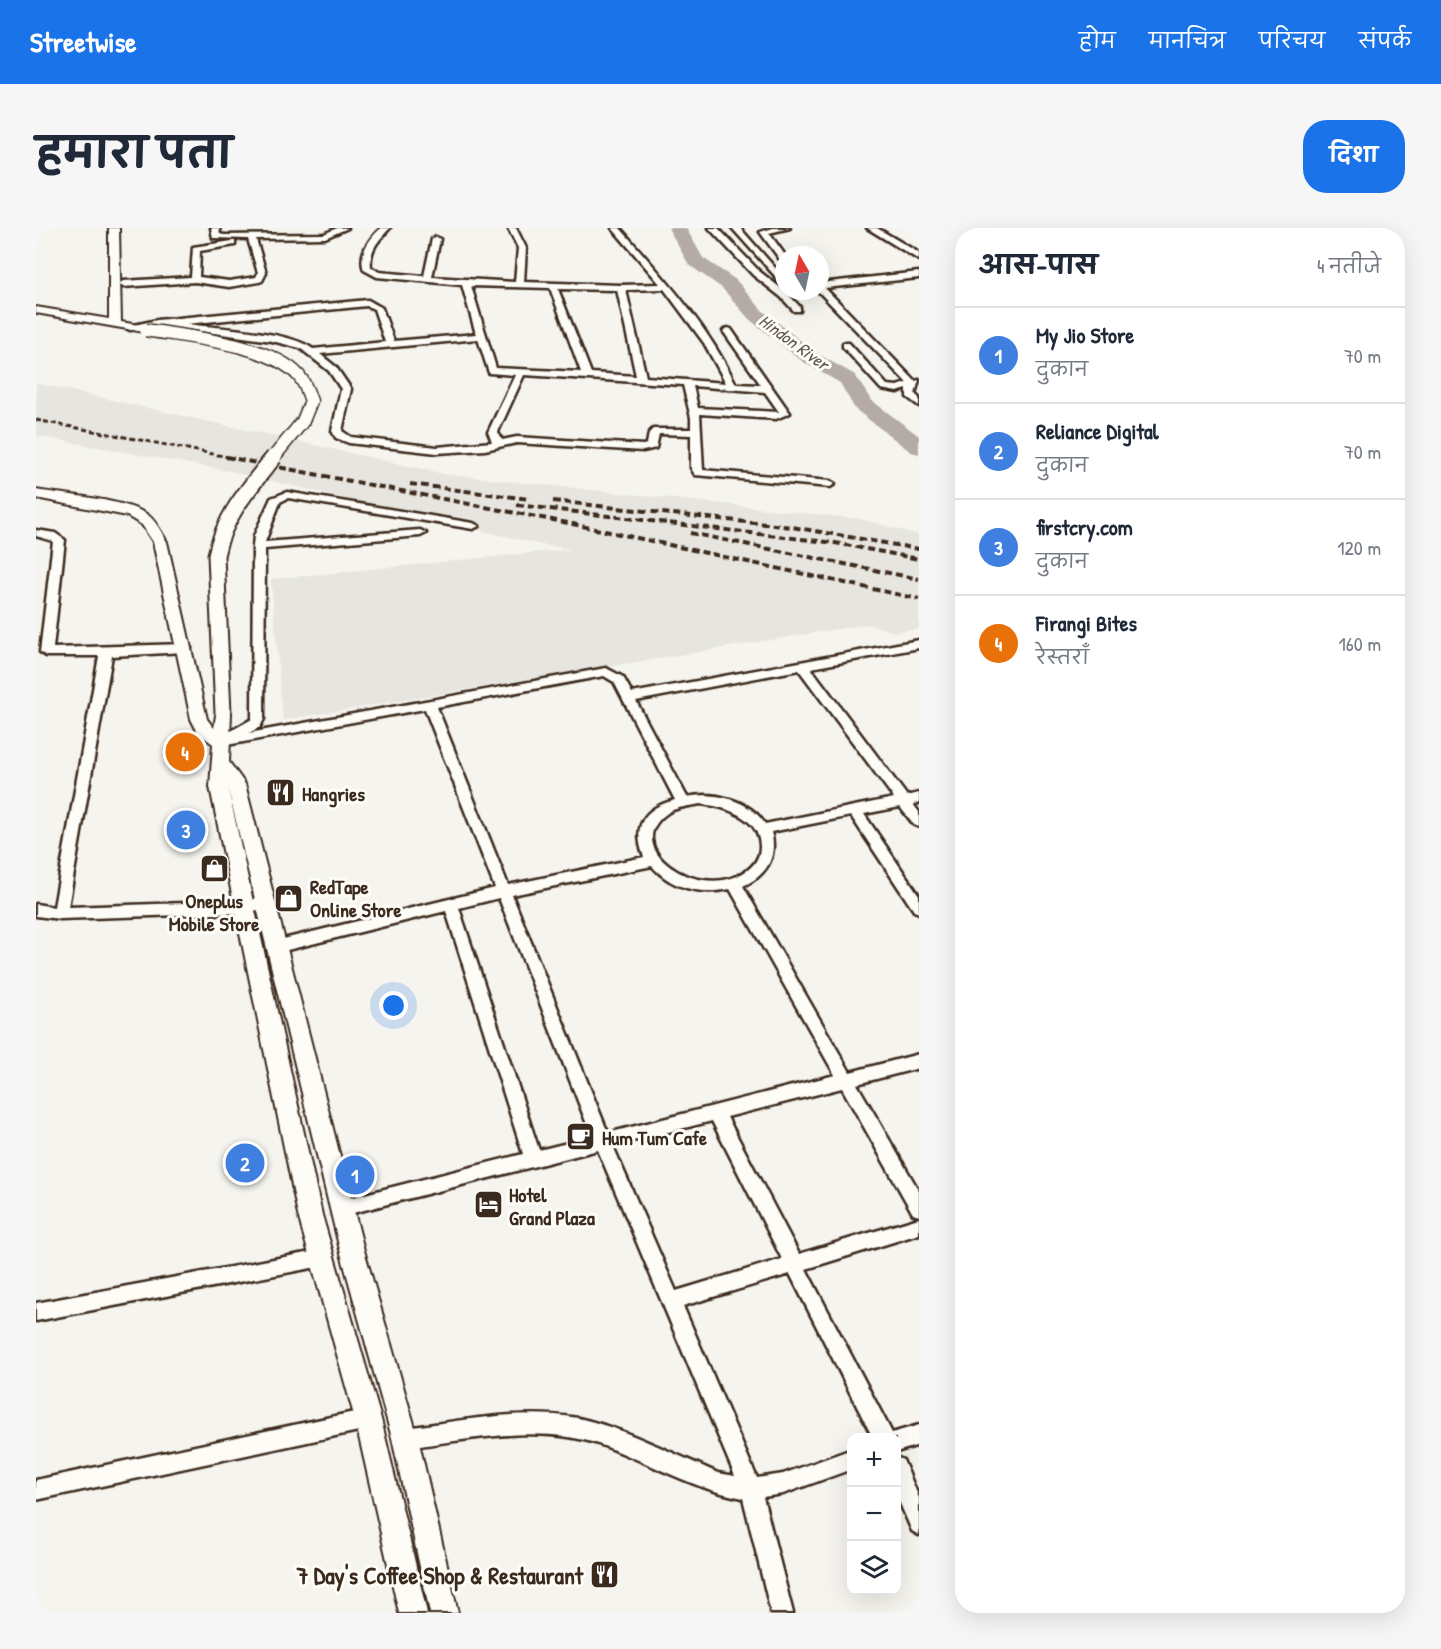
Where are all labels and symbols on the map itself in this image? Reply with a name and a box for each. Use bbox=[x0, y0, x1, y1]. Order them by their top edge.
north arrow bbox=[775, 246, 829, 300]
water label: Hindon River bbox=[754, 308, 836, 377]
pin: 4 bbox=[166, 730, 204, 774]
restaurant icon: Hangries bbox=[265, 777, 297, 809]
place label: Hangries bbox=[302, 780, 365, 808]
pin: 3 bbox=[166, 808, 206, 852]
shop icon: Oneplus Mobile Store bbox=[198, 853, 230, 885]
place label: RedTape Online Store bbox=[310, 873, 401, 923]
shop icon: RedTape Online Store bbox=[273, 882, 305, 914]
place label: Oneplus Mobile Store bbox=[169, 887, 259, 937]
your location bbox=[379, 991, 408, 1020]
cafe icon: Hum Tum Cafe bbox=[565, 1121, 597, 1153]
place label: Hum Tum Cafe bbox=[602, 1124, 707, 1151]
pin: 2 bbox=[226, 1140, 264, 1186]
pin: 1 bbox=[336, 1152, 374, 1198]
place label: Hotel Grand Plaza bbox=[509, 1181, 595, 1231]
hotel icon: Hotel Grand Plaza bbox=[472, 1189, 504, 1221]
place label: 7 Day's Coffee Shop & Restaurant bbox=[295, 1559, 584, 1592]
restaurant icon: 7 Day's Coffee Shop & Restaurant bbox=[588, 1559, 620, 1591]

